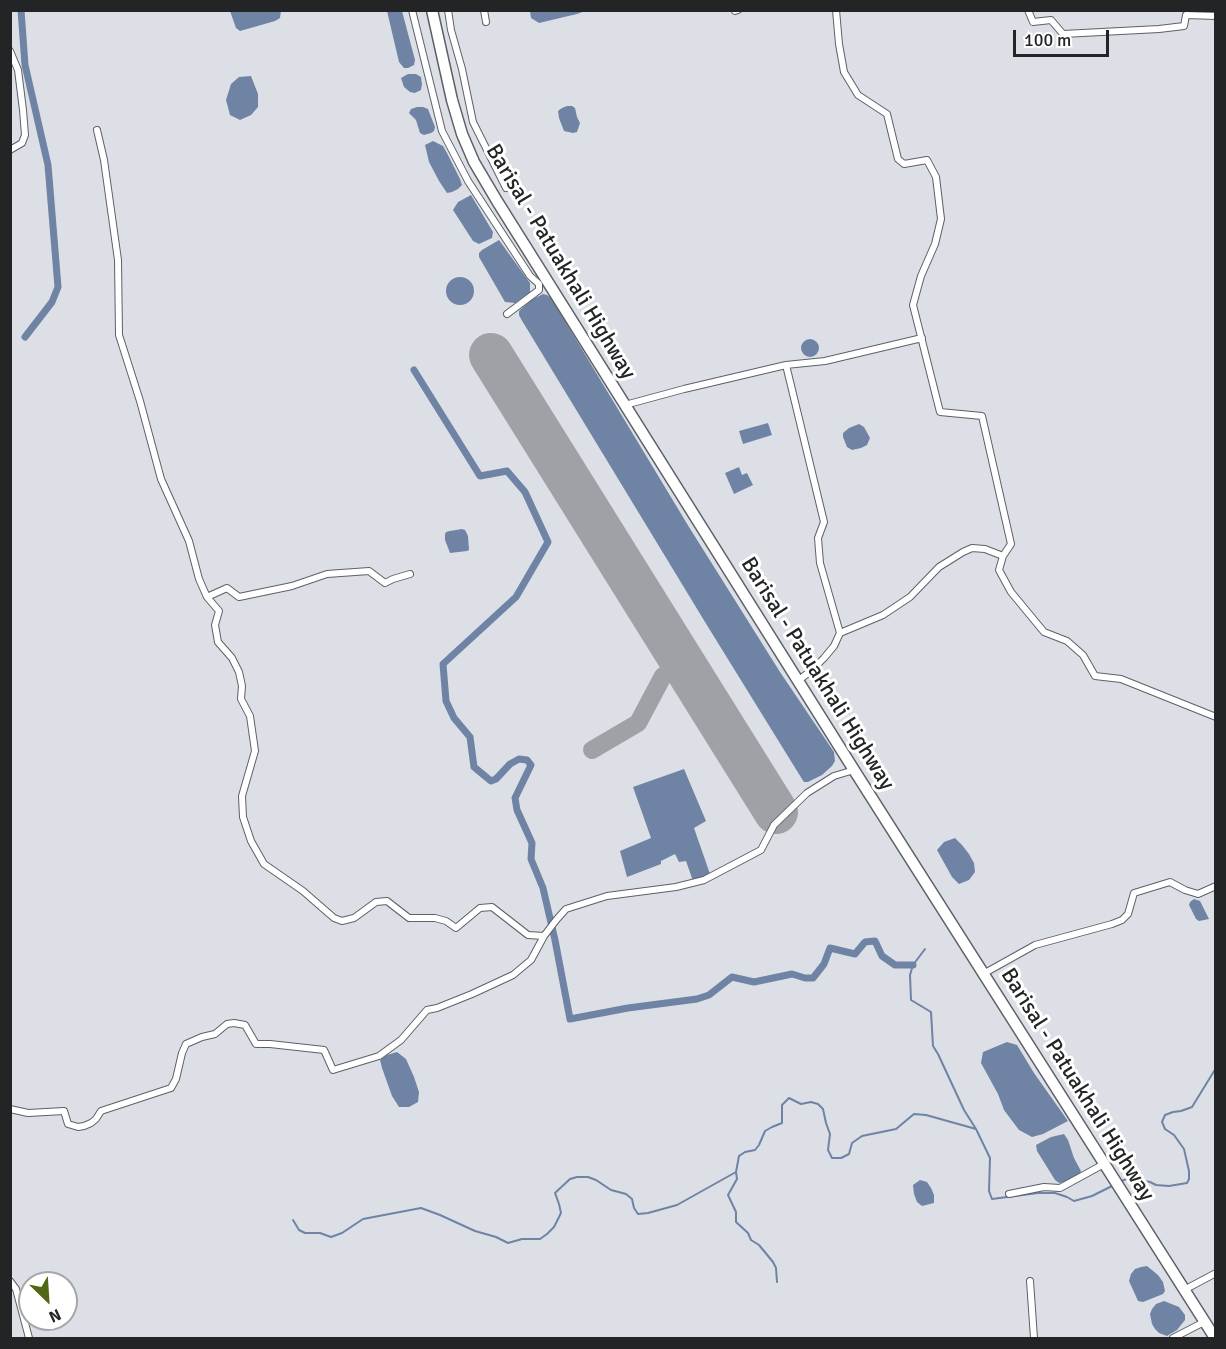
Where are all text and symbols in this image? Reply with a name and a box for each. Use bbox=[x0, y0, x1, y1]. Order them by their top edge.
scale bar bbox=[1016, 18, 1112, 56]
text: 100 m bbox=[1024, 29, 1071, 51]
street label: Barisal - Patuakhali Highway bbox=[479, 140, 641, 384]
street label: Barisal - Patuakhali Highway bbox=[734, 553, 900, 795]
street label: Barisal - Patuakhali Highway bbox=[994, 964, 1160, 1206]
north arrow bbox=[18, 1271, 78, 1331]
text: N bbox=[45, 1304, 64, 1327]

